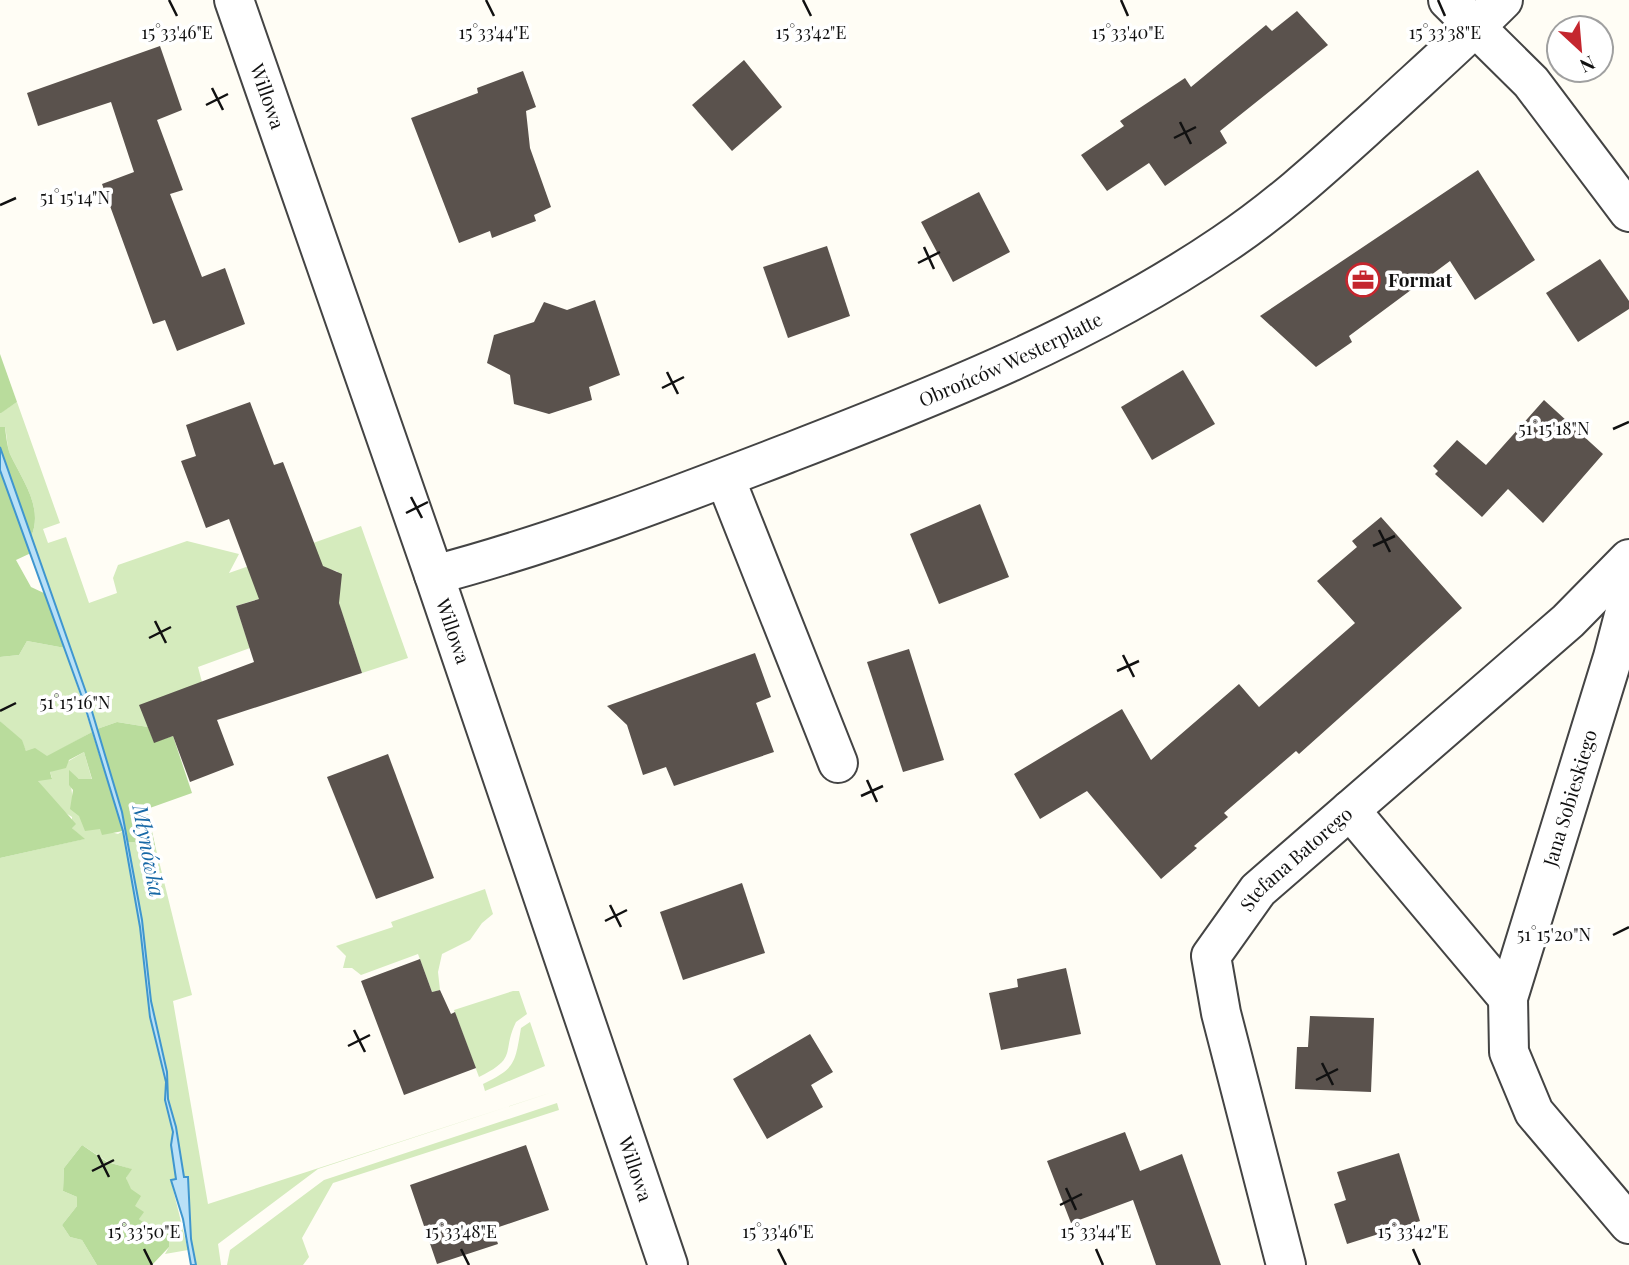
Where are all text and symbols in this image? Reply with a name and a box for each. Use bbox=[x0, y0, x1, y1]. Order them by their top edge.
north arrow bbox=[1545, 14, 1615, 84]
text: 15°33'46"E bbox=[141, 20, 213, 44]
text: 15°33'44"E bbox=[459, 20, 529, 44]
text: 15°33'42"E bbox=[776, 20, 846, 44]
text: 15°33'40"E bbox=[1092, 20, 1165, 44]
text: 15°33'38"E bbox=[1409, 20, 1481, 44]
text: N bbox=[1576, 50, 1600, 80]
street label: Willowa bbox=[245, 59, 292, 133]
text: 51°15'14"N bbox=[40, 185, 110, 209]
office icon: Format bbox=[1344, 261, 1382, 299]
place label: Format bbox=[1388, 266, 1452, 292]
street label: Obrońców Westerplatte bbox=[914, 305, 1106, 412]
text: 51°15'18"N bbox=[1518, 416, 1590, 440]
street label: Willowa bbox=[431, 594, 477, 667]
text: 51°15'16"N bbox=[40, 690, 111, 714]
street label: Jana Sobieskiego bbox=[1536, 726, 1602, 870]
street label: Stefana Batorego bbox=[1233, 800, 1357, 916]
water label: Młynówka bbox=[127, 801, 173, 899]
text: 51°15'20"N bbox=[1517, 922, 1592, 946]
street label: Willowa bbox=[613, 1132, 660, 1205]
text: 15°33'50"E bbox=[108, 1219, 181, 1243]
text: 15°33'48"E bbox=[425, 1219, 497, 1243]
text: 15°33'46"E bbox=[742, 1219, 814, 1243]
text: 15°33'44"E bbox=[1061, 1219, 1131, 1243]
text: 15°33'42"E bbox=[1378, 1219, 1448, 1243]

